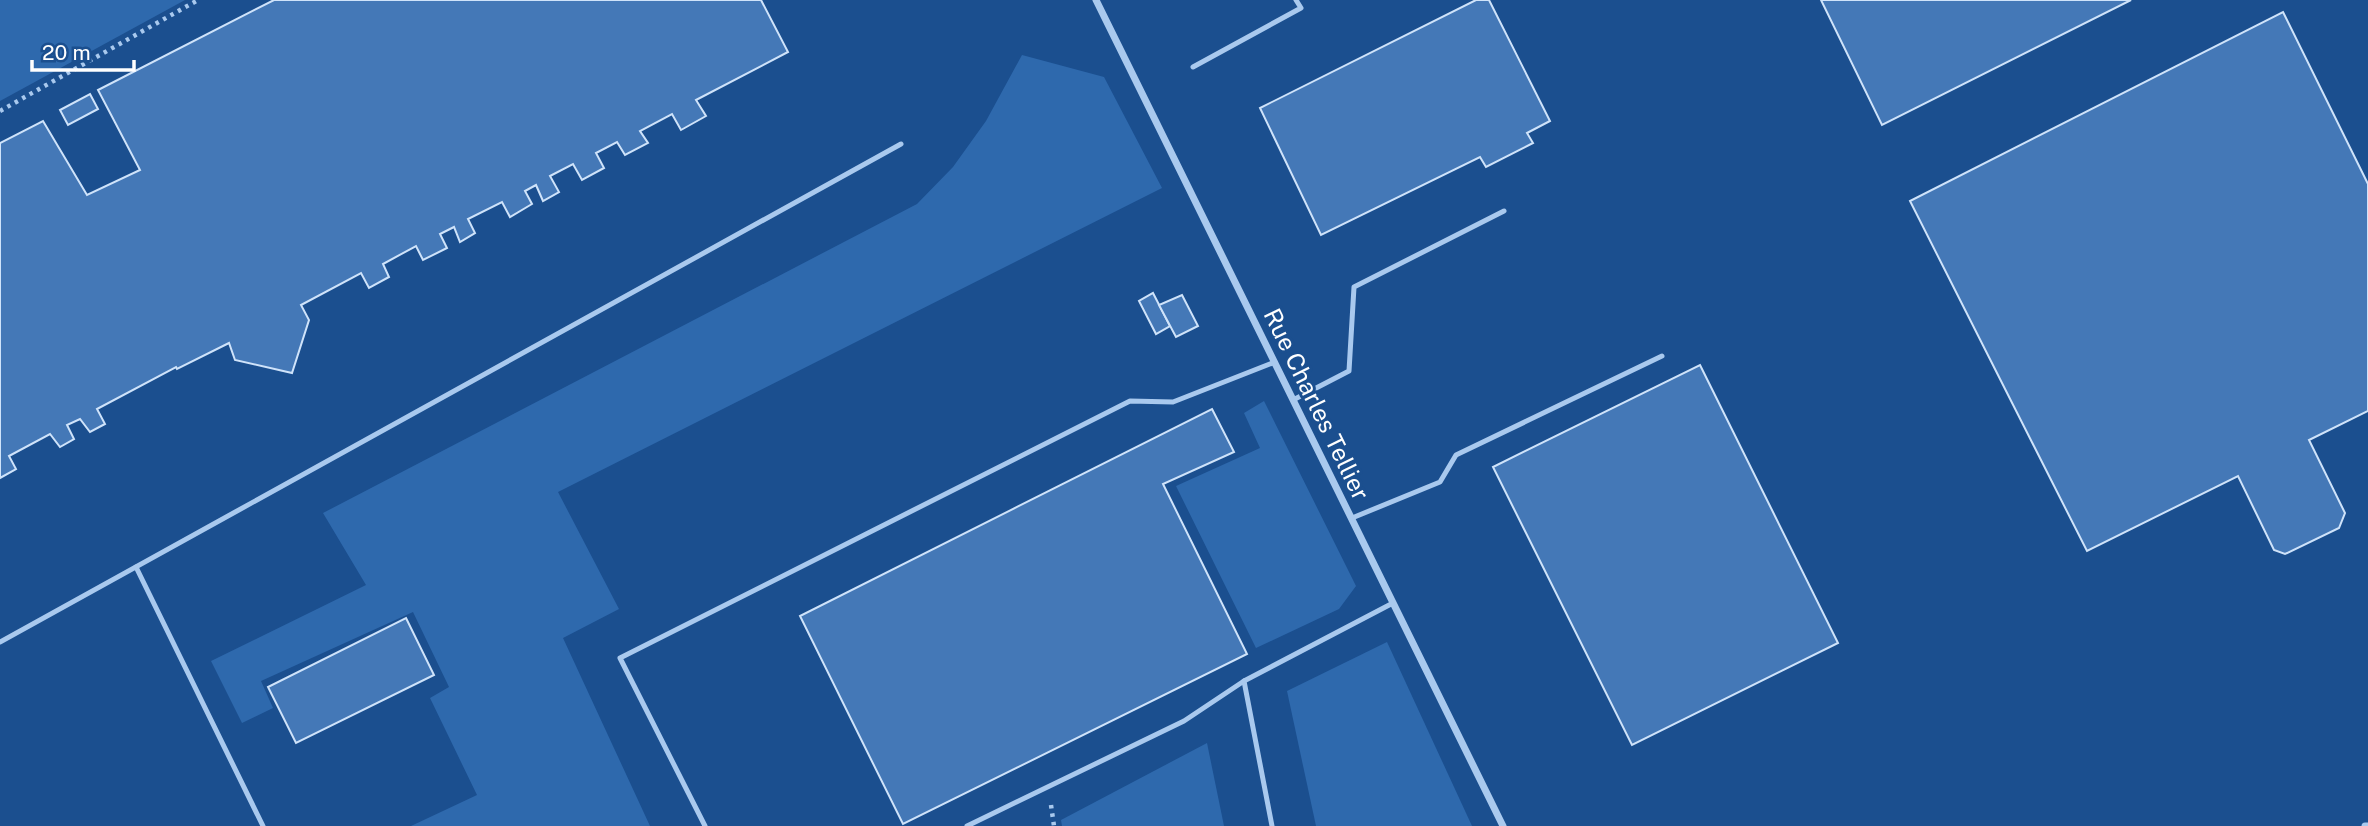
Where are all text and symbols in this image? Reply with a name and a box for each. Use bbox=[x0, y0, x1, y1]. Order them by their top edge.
scale bar bbox=[32, 28, 133, 72]
text: 20 m bbox=[42, 40, 91, 65]
street label: Rue Charles Tellier bbox=[1259, 304, 1375, 504]

